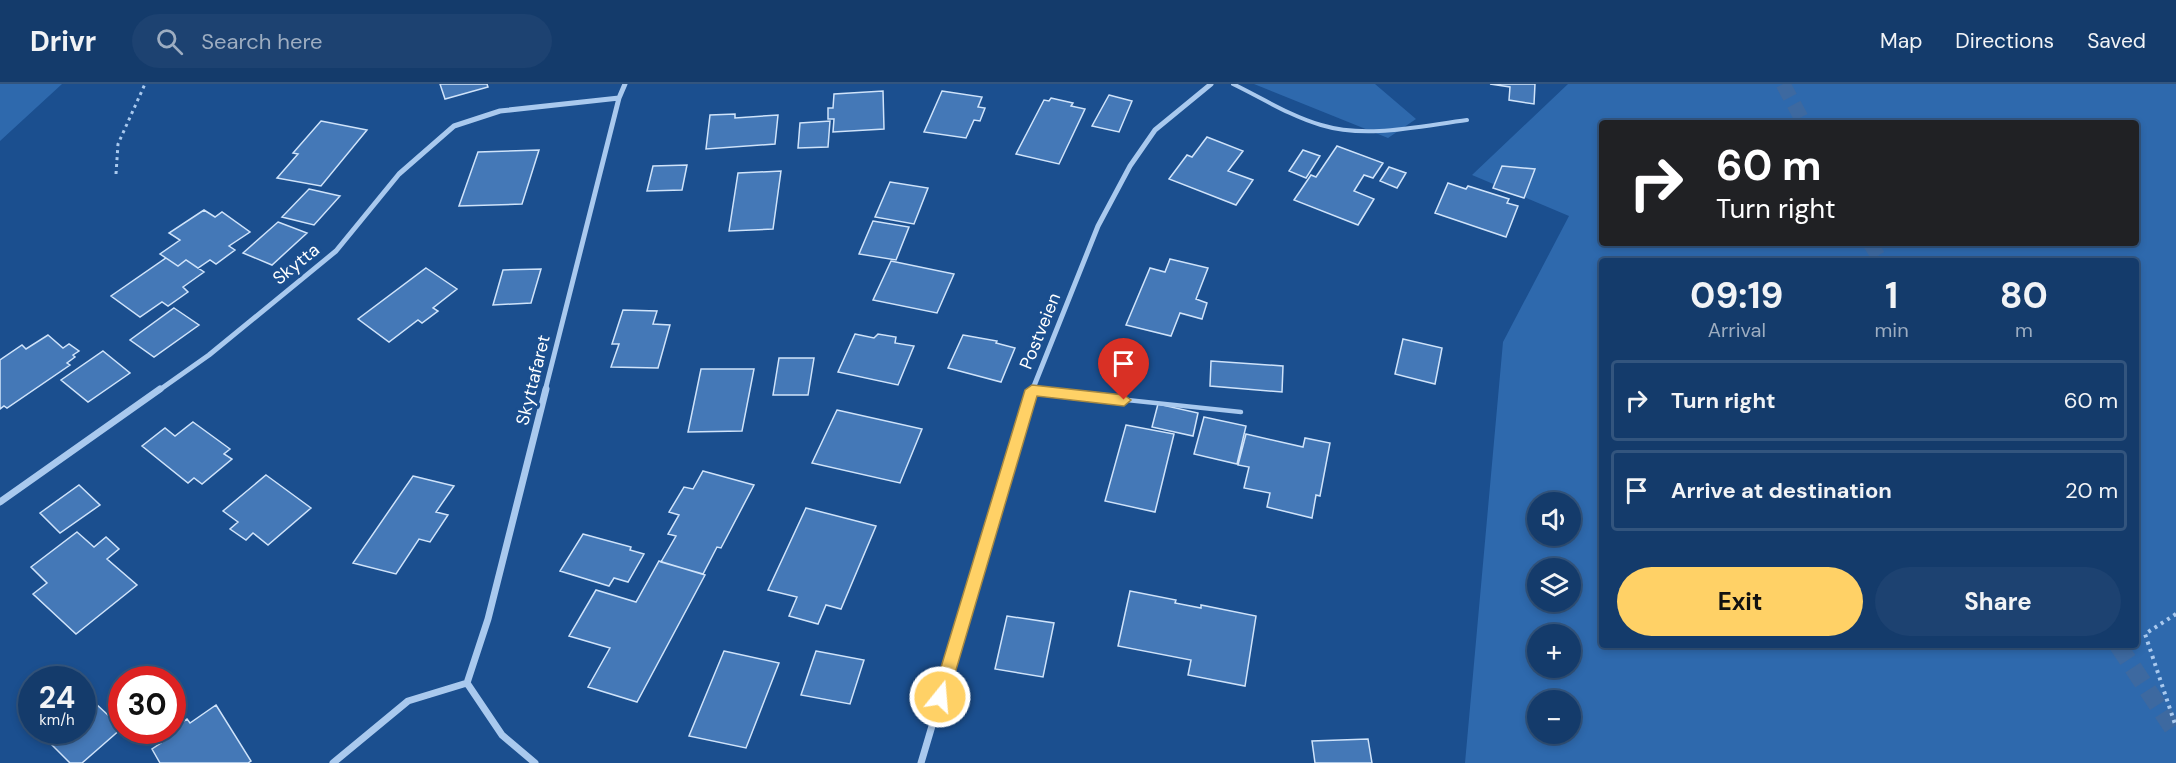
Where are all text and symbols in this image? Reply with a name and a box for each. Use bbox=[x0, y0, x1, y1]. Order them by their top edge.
search box bbox=[132, 14, 552, 68]
text: Drivr bbox=[30, 23, 96, 60]
icon: search bbox=[153, 25, 186, 58]
text: Search here bbox=[201, 27, 323, 56]
text: Map bbox=[1880, 27, 1922, 55]
text: Directions bbox=[1955, 27, 2054, 55]
text: Saved bbox=[2087, 27, 2146, 55]
text: 60 m bbox=[1716, 138, 1822, 193]
icon: right bbox=[1617, 144, 1695, 222]
text: Turn right bbox=[1716, 191, 1836, 226]
street label: Skytta bbox=[268, 238, 324, 290]
text: 09:19 bbox=[1690, 272, 1783, 319]
text: 1 bbox=[1885, 272, 1898, 319]
text: 80 bbox=[2000, 272, 2048, 319]
street label: Postveien bbox=[1014, 289, 1066, 373]
text: Arrival bbox=[1708, 317, 1766, 343]
text: min bbox=[1875, 317, 1909, 343]
text: m bbox=[2015, 317, 2033, 343]
street label: Skyttafaret bbox=[510, 332, 556, 428]
pin bbox=[1098, 338, 1149, 400]
icon: arrive bbox=[1107, 347, 1140, 380]
icon: right bbox=[1620, 384, 1653, 417]
text: Turn right bbox=[1671, 386, 1776, 415]
text: 60 m bbox=[2064, 386, 2118, 415]
icon: arrive bbox=[1620, 474, 1653, 507]
text: Arrive at destination bbox=[1671, 476, 1892, 505]
text: 20 m bbox=[2065, 476, 2118, 505]
map controls bbox=[1527, 492, 1581, 744]
button: sound bbox=[1527, 492, 1581, 546]
button: layers bbox=[1527, 558, 1581, 612]
button: Exit bbox=[1617, 567, 1863, 636]
button: Share bbox=[1875, 567, 2121, 636]
button: + bbox=[1527, 624, 1581, 678]
position arrow bbox=[908, 665, 972, 729]
speed limit sign: 30 bbox=[108, 666, 186, 744]
text: 24 bbox=[39, 678, 75, 717]
button: − bbox=[1527, 690, 1581, 744]
text: km/h bbox=[39, 710, 75, 730]

